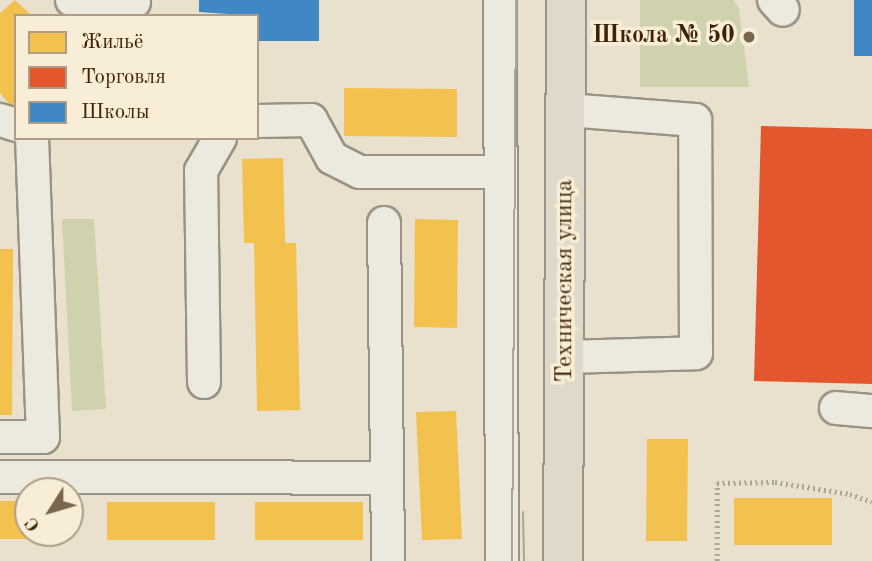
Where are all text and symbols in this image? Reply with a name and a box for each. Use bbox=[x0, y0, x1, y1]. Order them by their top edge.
legend bbox=[14, 14, 259, 140]
place label: Школа № 50 bbox=[592, 23, 735, 51]
marker: Школа № 50 bbox=[741, 29, 757, 45]
text: Жильё bbox=[81, 32, 144, 53]
text: Торговля bbox=[81, 67, 166, 88]
text: Школы bbox=[81, 102, 150, 123]
street label: Техническая улица bbox=[552, 179, 580, 383]
north arrow bbox=[14, 477, 84, 547]
text: С bbox=[22, 513, 45, 534]

